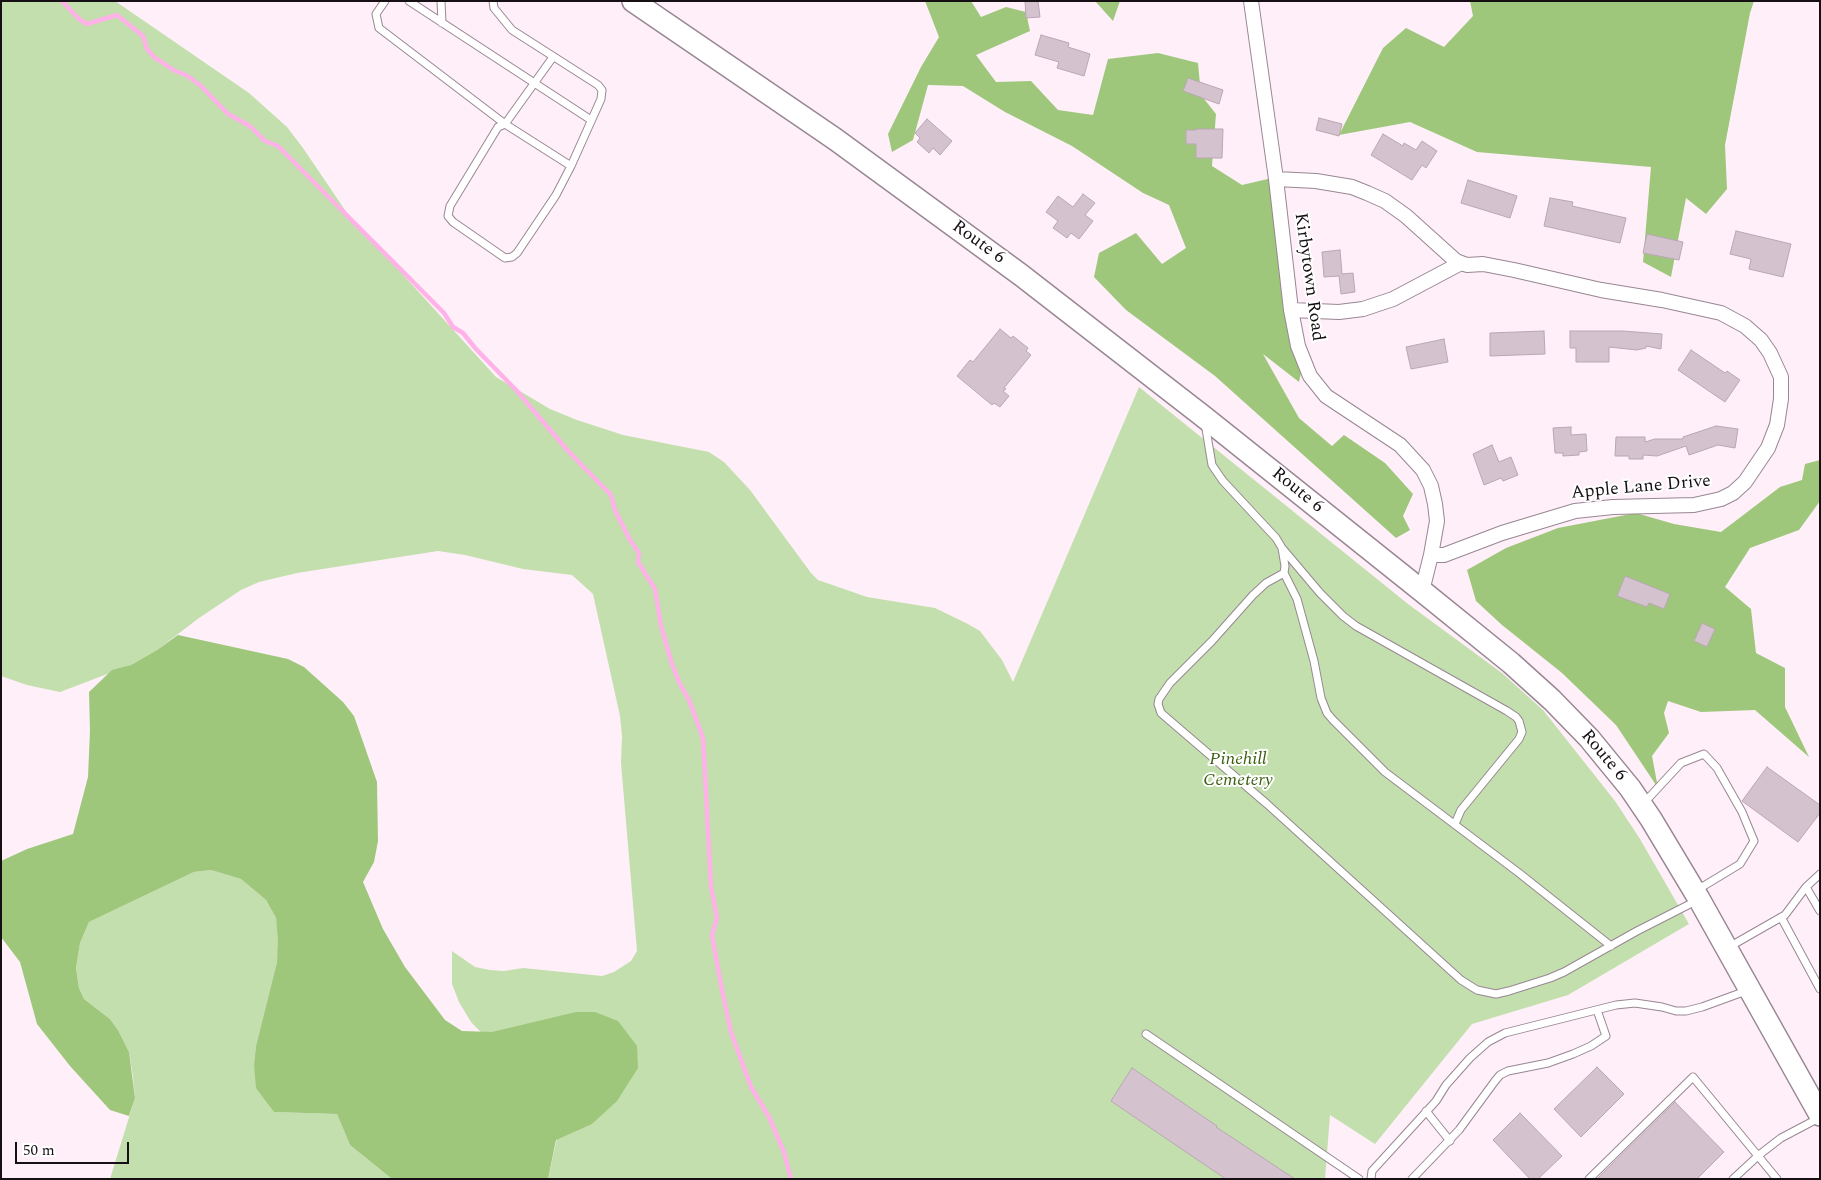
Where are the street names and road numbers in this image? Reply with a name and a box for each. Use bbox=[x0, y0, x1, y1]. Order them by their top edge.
street label: Kirbytown Road bbox=[1288, 211, 1328, 343]
street label: Route 6 bbox=[947, 217, 1009, 269]
street label: Route 6 bbox=[1267, 464, 1327, 518]
street label: Apple Lane Drive bbox=[1570, 471, 1712, 505]
street label: Route 6 bbox=[1575, 726, 1631, 786]

